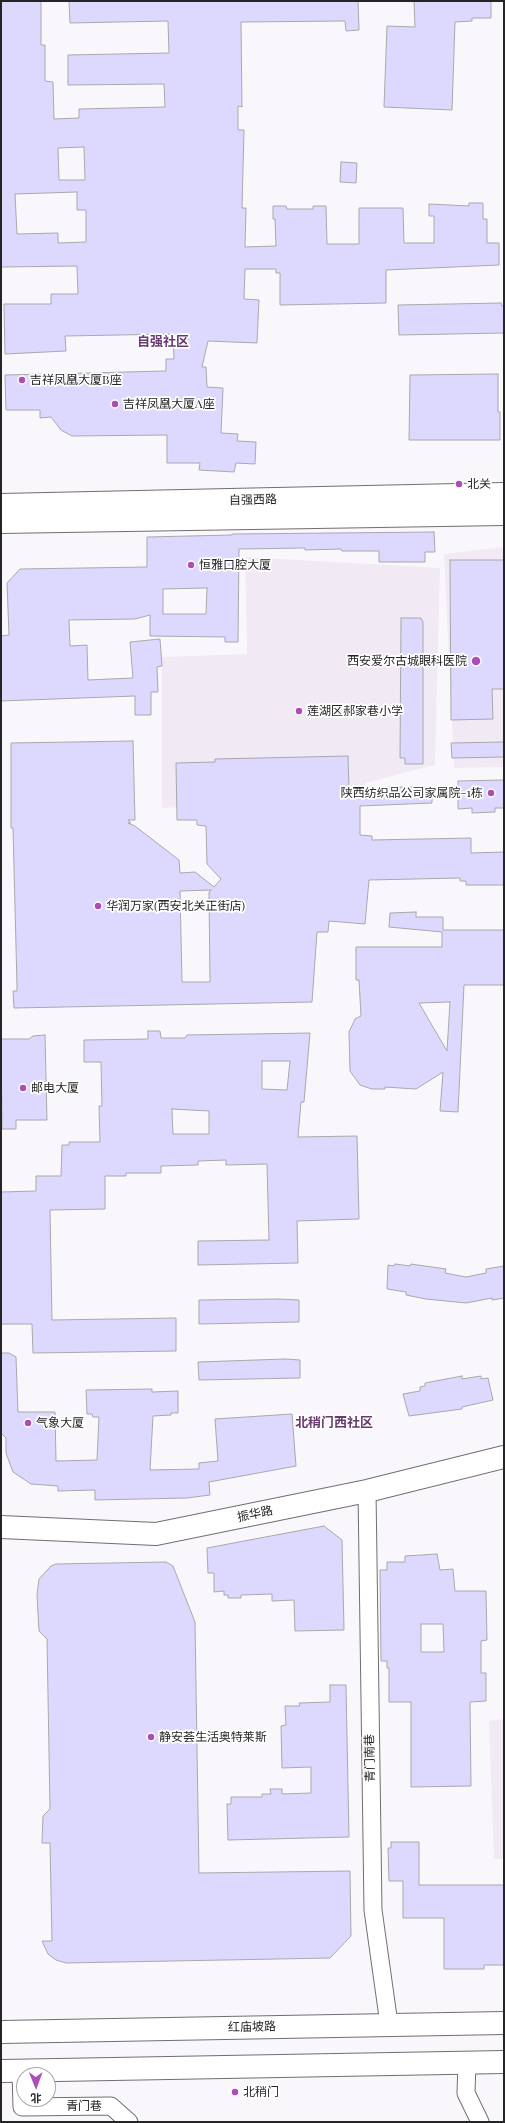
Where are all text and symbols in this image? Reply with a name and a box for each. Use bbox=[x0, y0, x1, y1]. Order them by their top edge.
district label: 自强社区 bbox=[137, 334, 189, 350]
place label: 吉祥凤凰大厦B座 bbox=[30, 373, 121, 387]
marker: 吉祥凤凰大厦B座 bbox=[17, 375, 27, 385]
place label: 吉祥凤凰大厦A座 bbox=[123, 397, 215, 411]
marker: 吉祥凤凰大厦A座 bbox=[110, 399, 120, 409]
place label: 北关 bbox=[467, 477, 491, 491]
marker: 北关 bbox=[454, 479, 464, 489]
street label: 自强西路 bbox=[229, 492, 277, 508]
place label: 恒雅口腔大厦 bbox=[199, 558, 271, 572]
marker: 恒雅口腔大厦 bbox=[186, 560, 196, 570]
place label: 西安爱尔古城眼科医院 bbox=[347, 654, 467, 668]
marker: 西安爱尔古城眼科医院 bbox=[470, 655, 482, 667]
place label: 莲湖区郝家巷小学 bbox=[307, 704, 403, 718]
marker: 莲湖区郝家巷小学 bbox=[294, 706, 304, 716]
place label: 陕西纺织品公司家属院-1栋 bbox=[341, 786, 483, 800]
marker: 陕西纺织品公司家属院-1栋 bbox=[486, 788, 496, 798]
place label: 华润万家(西安北关正街店) bbox=[106, 899, 245, 913]
marker: 华润万家(西安北关正街店) bbox=[93, 901, 103, 911]
place label: 邮电大厦 bbox=[31, 1081, 79, 1095]
marker: 邮电大厦 bbox=[18, 1083, 28, 1093]
district label: 北稍门西社区 bbox=[295, 1415, 373, 1431]
place label: 气象大厦 bbox=[36, 1416, 84, 1430]
marker: 气象大厦 bbox=[23, 1418, 33, 1428]
street label: 振华路 bbox=[236, 1503, 274, 1525]
place label: 静安荟生活奥特莱斯 bbox=[159, 1730, 267, 1744]
marker: 静安荟生活奥特莱斯 bbox=[146, 1732, 156, 1742]
street label: 青门南巷 bbox=[362, 1734, 378, 1782]
street label: 红庙坡路 bbox=[228, 2019, 276, 2035]
north arrow bbox=[16, 2067, 56, 2107]
place label: 北稍门 bbox=[243, 2085, 279, 2099]
marker: 北稍门 bbox=[230, 2087, 240, 2097]
text: 北 bbox=[31, 2091, 42, 2106]
street label: 青门巷 bbox=[66, 2099, 102, 2113]

